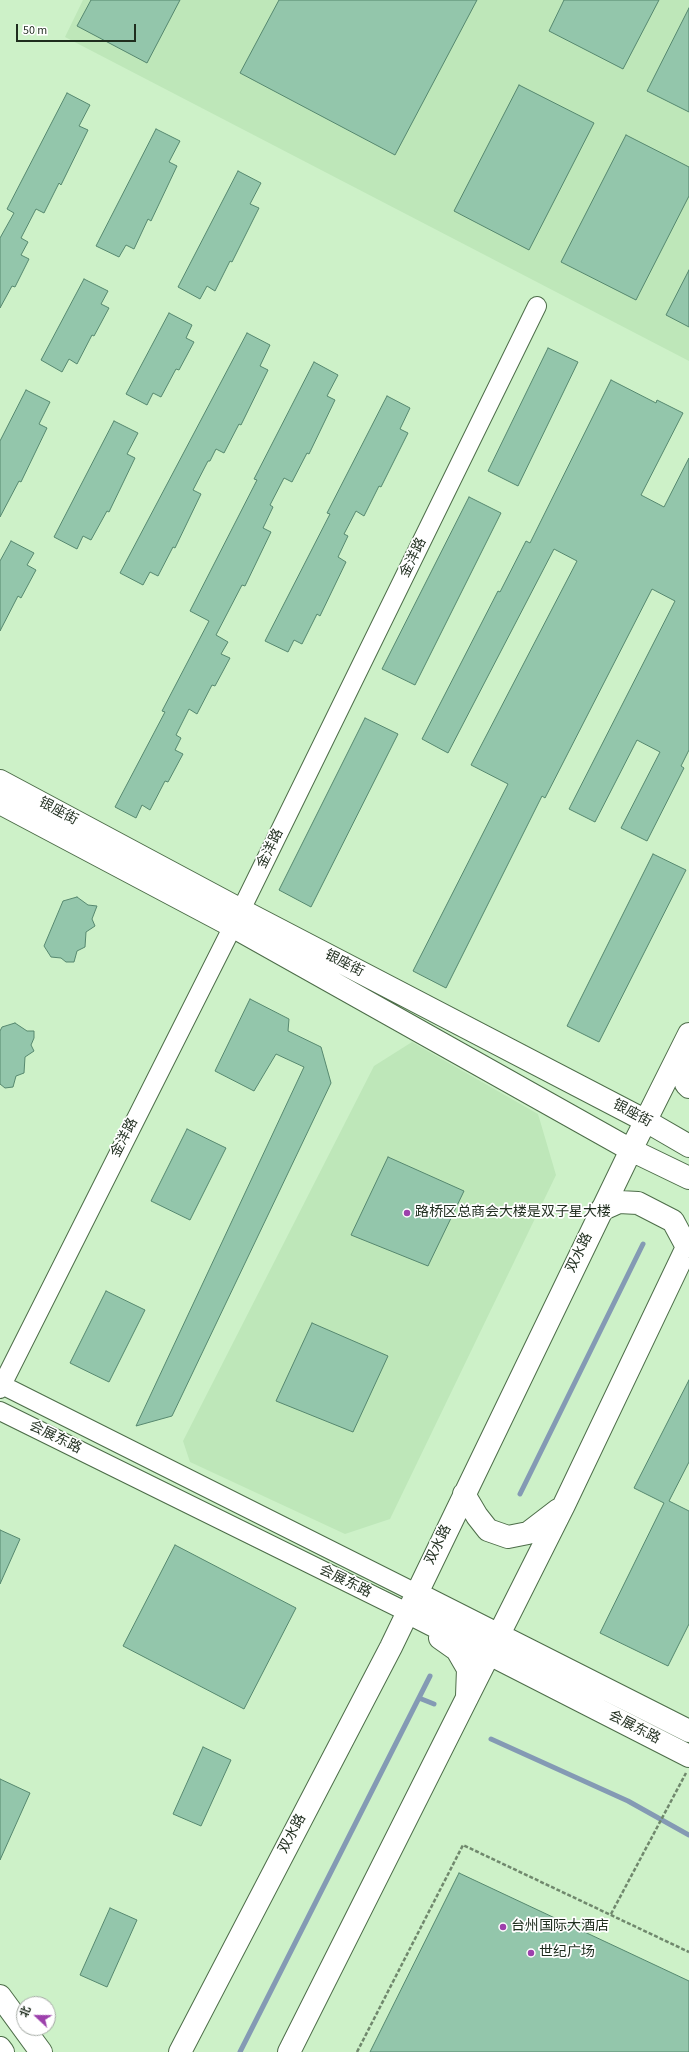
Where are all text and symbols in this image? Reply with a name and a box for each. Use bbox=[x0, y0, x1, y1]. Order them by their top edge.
scale bar bbox=[18, 16, 138, 42]
text: 50 m bbox=[23, 22, 47, 39]
street label: 金洋路 bbox=[397, 535, 431, 581]
street label: 银座街 bbox=[36, 795, 80, 829]
street label: 金洋路 bbox=[254, 826, 288, 872]
street label: 银座街 bbox=[321, 947, 367, 981]
street label: 银座街 bbox=[610, 1097, 654, 1131]
street label: 金洋路 bbox=[108, 1115, 142, 1161]
place label: 路桥区总商会大楼是双子星大楼 bbox=[415, 1205, 611, 1221]
marker: 路桥区总商会大楼是双子星大楼 bbox=[402, 1208, 412, 1218]
street label: 双水路 bbox=[563, 1230, 597, 1276]
street label: 会展东路 bbox=[26, 1418, 84, 1458]
street label: 双水路 bbox=[422, 1522, 456, 1568]
street label: 会展东路 bbox=[316, 1562, 374, 1602]
street label: 会展东路 bbox=[605, 1708, 663, 1748]
street label: 双水路 bbox=[276, 1812, 310, 1856]
place label: 台州国际大酒店 bbox=[511, 1919, 609, 1935]
marker: 台州国际大酒店 bbox=[498, 1922, 508, 1932]
place label: 世纪广场 bbox=[539, 1945, 595, 1961]
marker: 世纪广场 bbox=[526, 1948, 536, 1958]
north arrow bbox=[16, 1996, 56, 2036]
text: 北 bbox=[16, 2004, 34, 2020]

